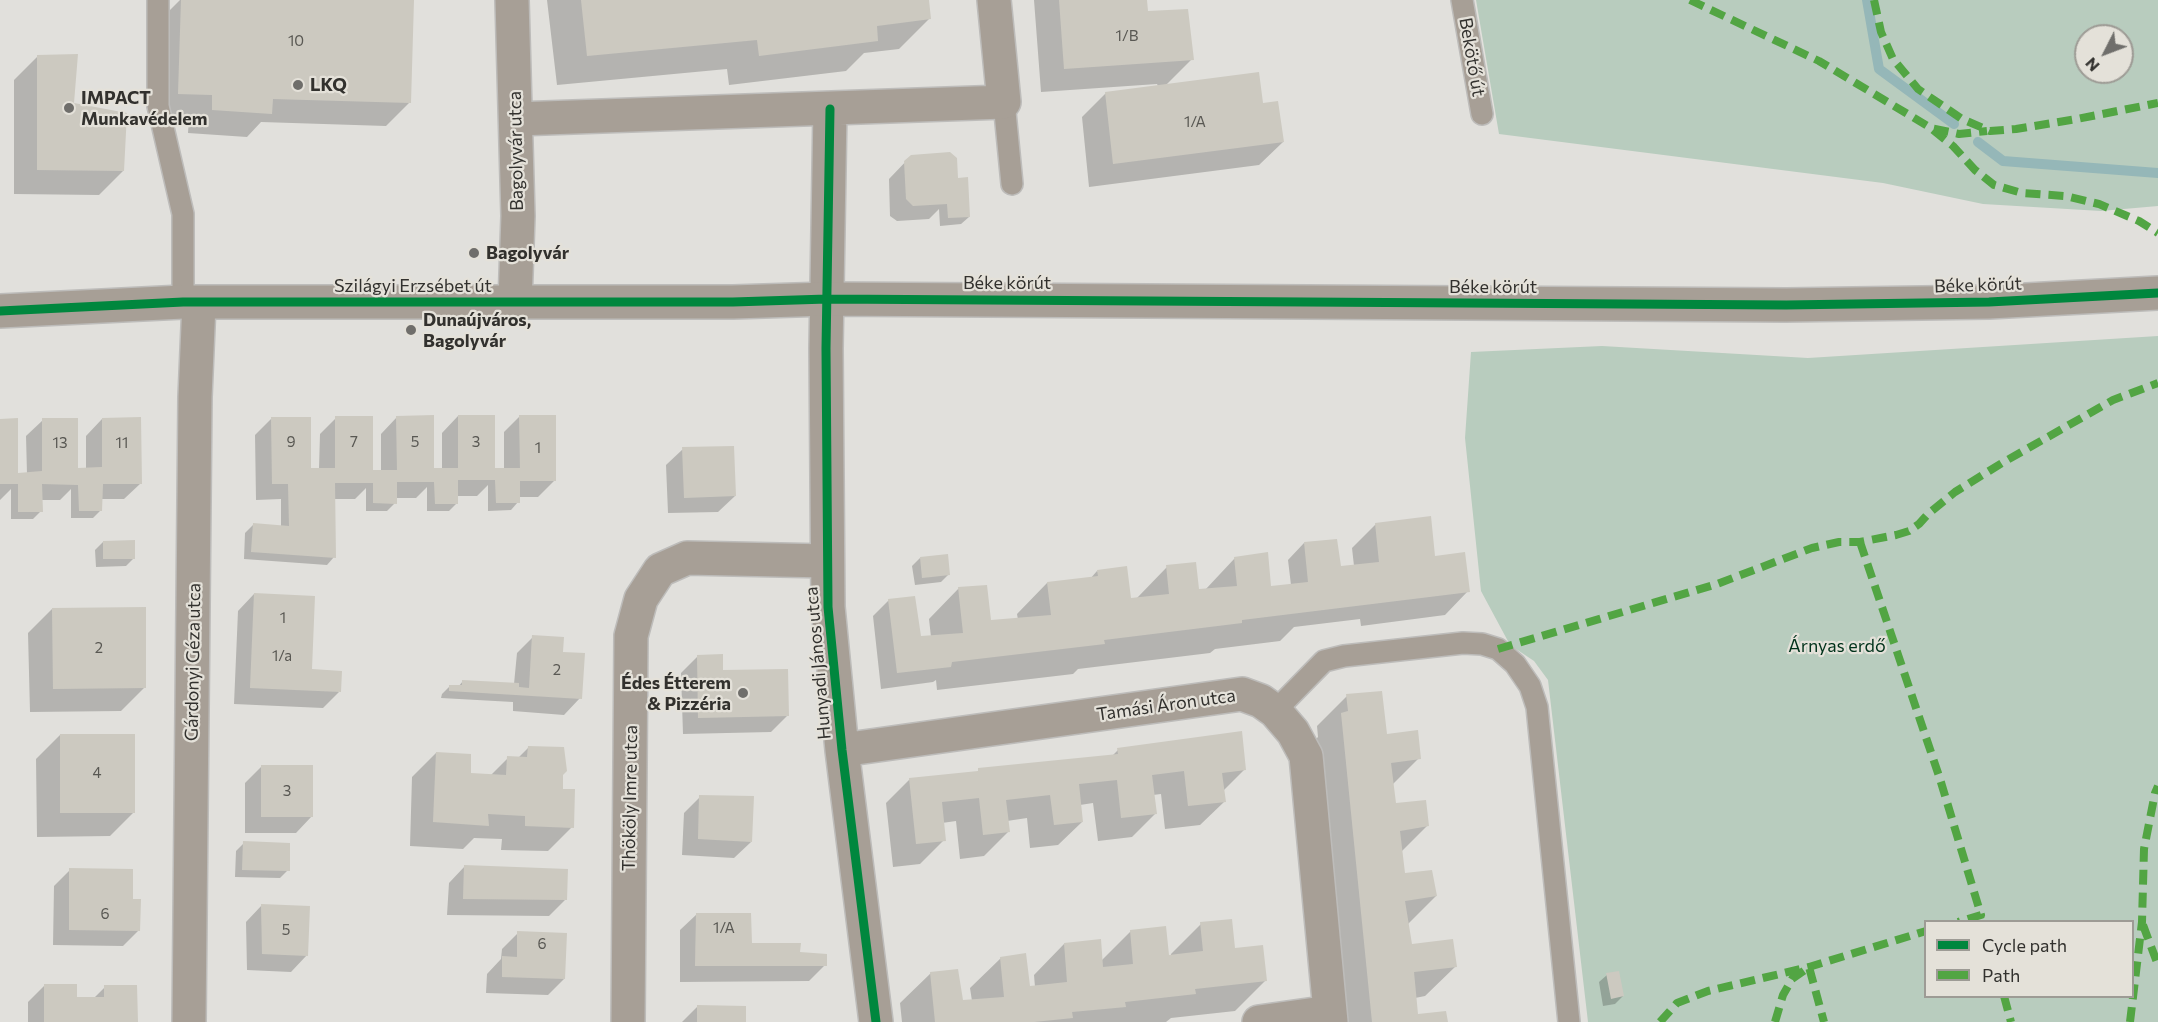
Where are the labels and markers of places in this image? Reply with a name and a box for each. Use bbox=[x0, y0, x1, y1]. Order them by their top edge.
place label: LKQ bbox=[310, 74, 347, 96]
marker: LKQ bbox=[291, 78, 305, 92]
place label: IMPACT Munkavédelem bbox=[81, 87, 207, 130]
marker: IMPACT Munkavédelem bbox=[62, 101, 76, 115]
place label: Bagolyvár bbox=[486, 242, 569, 264]
marker: Bagolyvár bbox=[467, 246, 481, 260]
place label: Dunaújváros, Bagolyvár bbox=[423, 309, 531, 352]
marker: Dunaújváros, Bagolyvár bbox=[404, 323, 418, 337]
place label: Édes Étterem & Pizzéria bbox=[621, 672, 731, 714]
marker: Édes Étterem & Pizzéria bbox=[736, 686, 750, 700]

